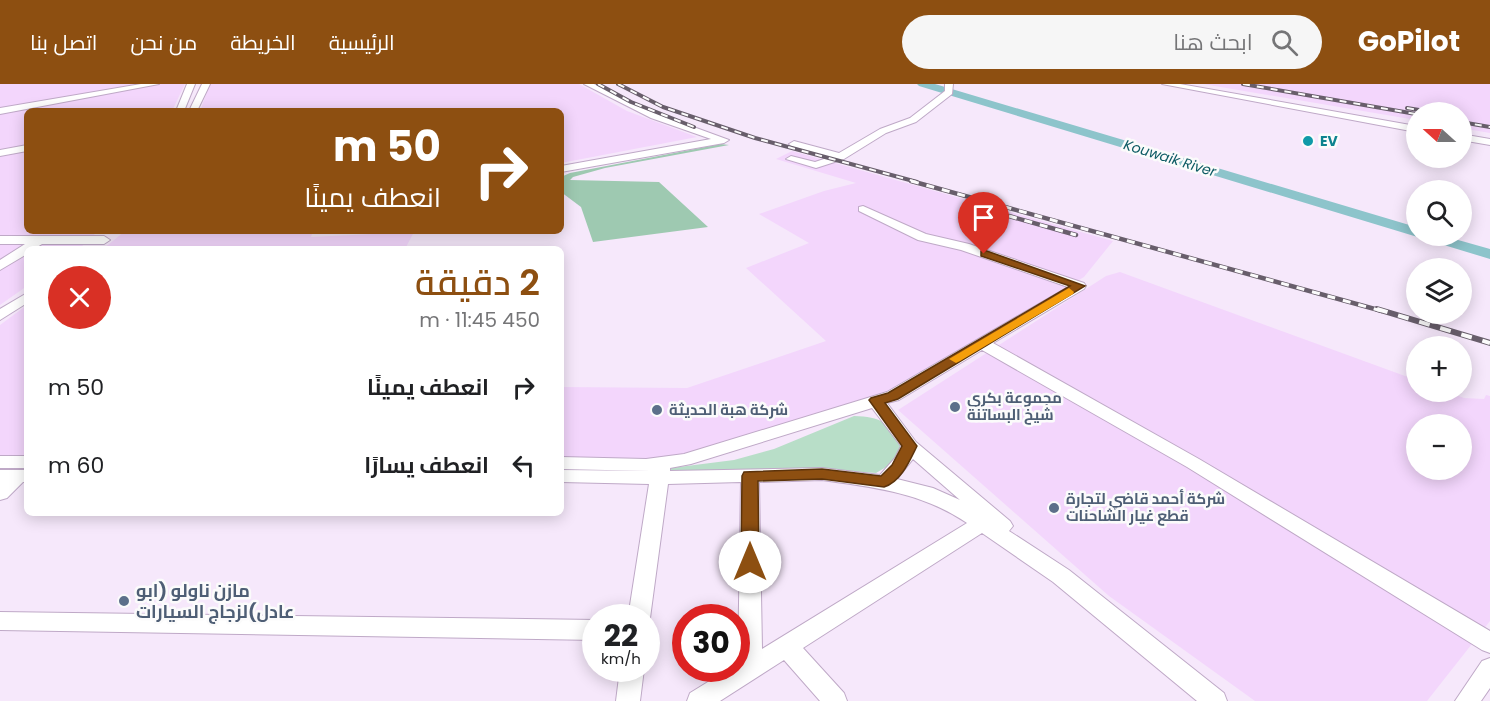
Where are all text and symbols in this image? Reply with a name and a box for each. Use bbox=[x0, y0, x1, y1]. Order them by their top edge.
search box bbox=[902, 15, 1322, 69]
text: GoPilot bbox=[1358, 22, 1460, 61]
icon: search bbox=[1268, 26, 1301, 59]
text: ابحث هنا bbox=[1173, 27, 1253, 58]
text: اتصل بنا bbox=[30, 28, 97, 57]
text: من نحن bbox=[130, 28, 197, 57]
text: الخريطة bbox=[230, 28, 296, 57]
text: الرئيسية bbox=[329, 28, 395, 57]
north arrow bbox=[1406, 102, 1472, 168]
map controls bbox=[1406, 102, 1472, 480]
text: 50 m bbox=[333, 117, 441, 176]
place label: EV bbox=[1320, 131, 1339, 151]
icon: right bbox=[462, 132, 540, 210]
water label: Kouwaik River bbox=[1121, 134, 1219, 182]
marker: EV bbox=[1301, 134, 1315, 148]
text: انعطف يمينًا bbox=[304, 179, 441, 216]
button: search bbox=[1406, 180, 1472, 246]
pin bbox=[958, 192, 1009, 254]
icon: arrive bbox=[967, 201, 1000, 234]
text: 2 دقيقة bbox=[415, 257, 540, 308]
button: layers bbox=[1406, 258, 1472, 324]
button: close bbox=[48, 266, 111, 329]
text: 450 m · 11:45 bbox=[419, 306, 540, 334]
button: + bbox=[1406, 336, 1472, 402]
icon: right bbox=[507, 371, 540, 404]
text: 50 m bbox=[48, 372, 104, 403]
text: انعطف يمينًا bbox=[367, 372, 489, 403]
place label: مجموعة بكري شيخ البساتنة bbox=[967, 387, 1062, 425]
place label: شركة هبة الحديثة bbox=[669, 399, 788, 420]
marker: مجموعة بكري شيخ البساتنة bbox=[948, 400, 962, 414]
marker: شركة هبة الحديثة bbox=[650, 403, 664, 417]
button: − bbox=[1406, 414, 1472, 480]
icon: left bbox=[507, 449, 540, 482]
text: 60 m bbox=[48, 450, 104, 481]
text: انعطف يسارًا bbox=[364, 450, 489, 481]
place label: شركة أحمد قاضي لتجارة قطع غيار الشاحنات bbox=[1066, 488, 1225, 526]
marker: شركة أحمد قاضي لتجارة قطع غيار الشاحنات bbox=[1047, 501, 1061, 515]
position arrow bbox=[718, 530, 782, 594]
place label: مازن ناولو (ابو عادل)لزجاج السيارات bbox=[136, 578, 295, 624]
marker: مازن ناولو (ابو عادل)لزجاج السيارات bbox=[117, 594, 131, 608]
speed limit sign: 30 bbox=[672, 604, 750, 682]
text: 22 bbox=[604, 614, 638, 657]
text: km/h bbox=[601, 648, 641, 669]

